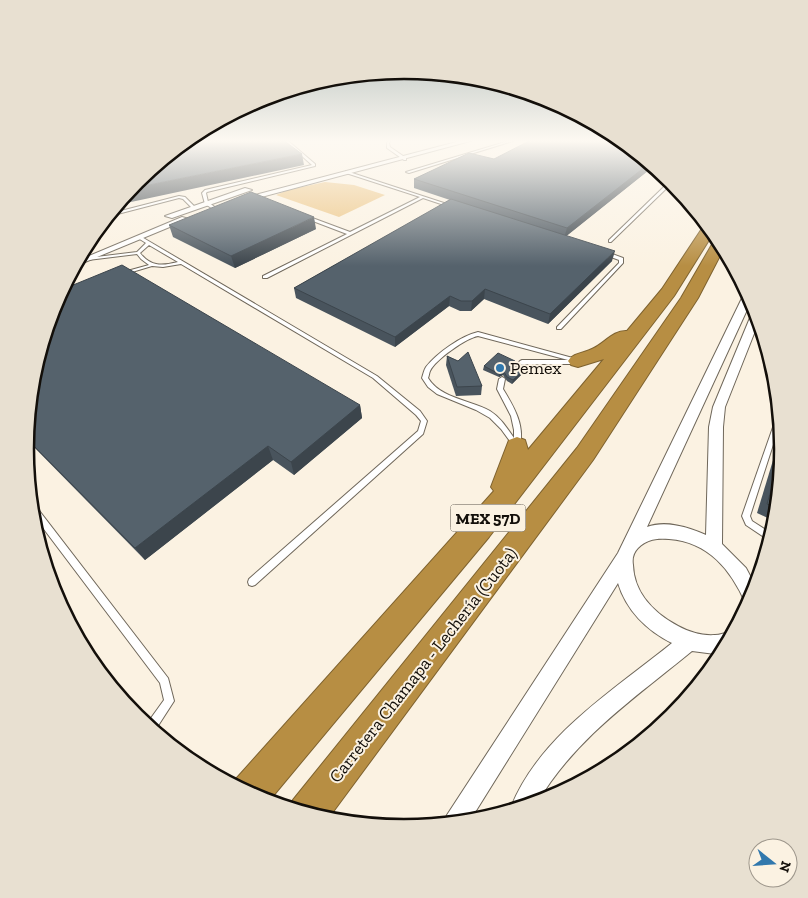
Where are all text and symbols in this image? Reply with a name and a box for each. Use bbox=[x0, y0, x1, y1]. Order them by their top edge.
place label: Pemex bbox=[510, 357, 561, 379]
marker: Pemex bbox=[494, 362, 506, 374]
road number: MEX 57D bbox=[450, 504, 526, 532]
street label: Carretera Chamapa - Lechería (Cuota) bbox=[324, 543, 522, 787]
north arrow bbox=[748, 838, 798, 888]
text: N bbox=[775, 859, 795, 875]

